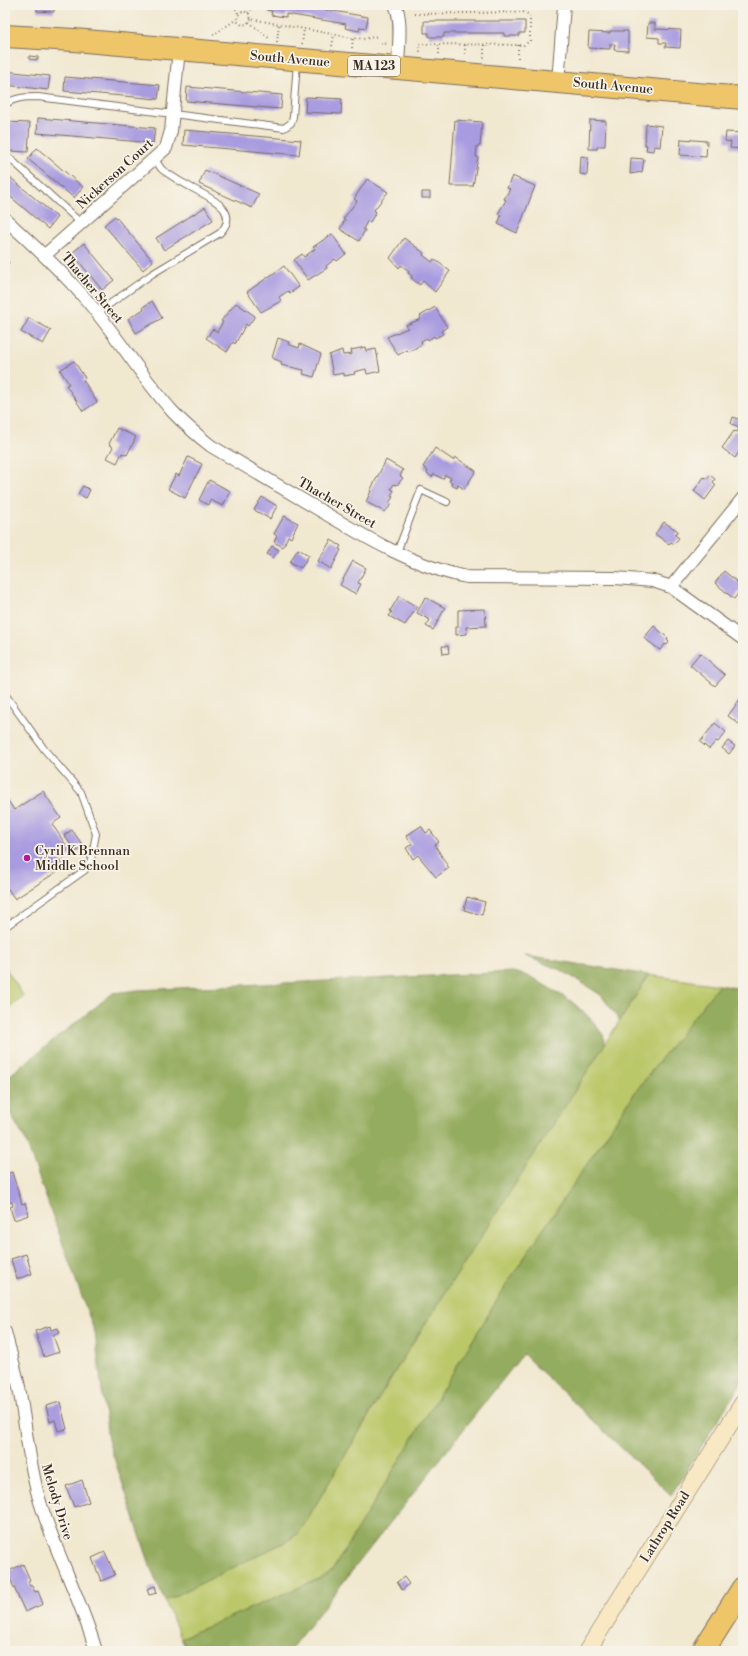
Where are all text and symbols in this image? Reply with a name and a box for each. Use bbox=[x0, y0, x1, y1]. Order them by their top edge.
street label: South Avenue bbox=[249, 48, 331, 71]
road number: MA 123 bbox=[348, 56, 400, 76]
street label: South Avenue bbox=[572, 75, 654, 98]
street label: Nickerson Court bbox=[74, 135, 157, 212]
street label: Thacher Street bbox=[58, 249, 127, 327]
street label: Thacher Street bbox=[295, 474, 379, 532]
place label: Cyril K Brennan Middle School bbox=[35, 843, 130, 874]
marker: Cyril K Brennan Middle School bbox=[22, 853, 32, 863]
street label: Melody Drive bbox=[38, 1462, 76, 1542]
street label: Lathrop Road bbox=[637, 1488, 694, 1565]

